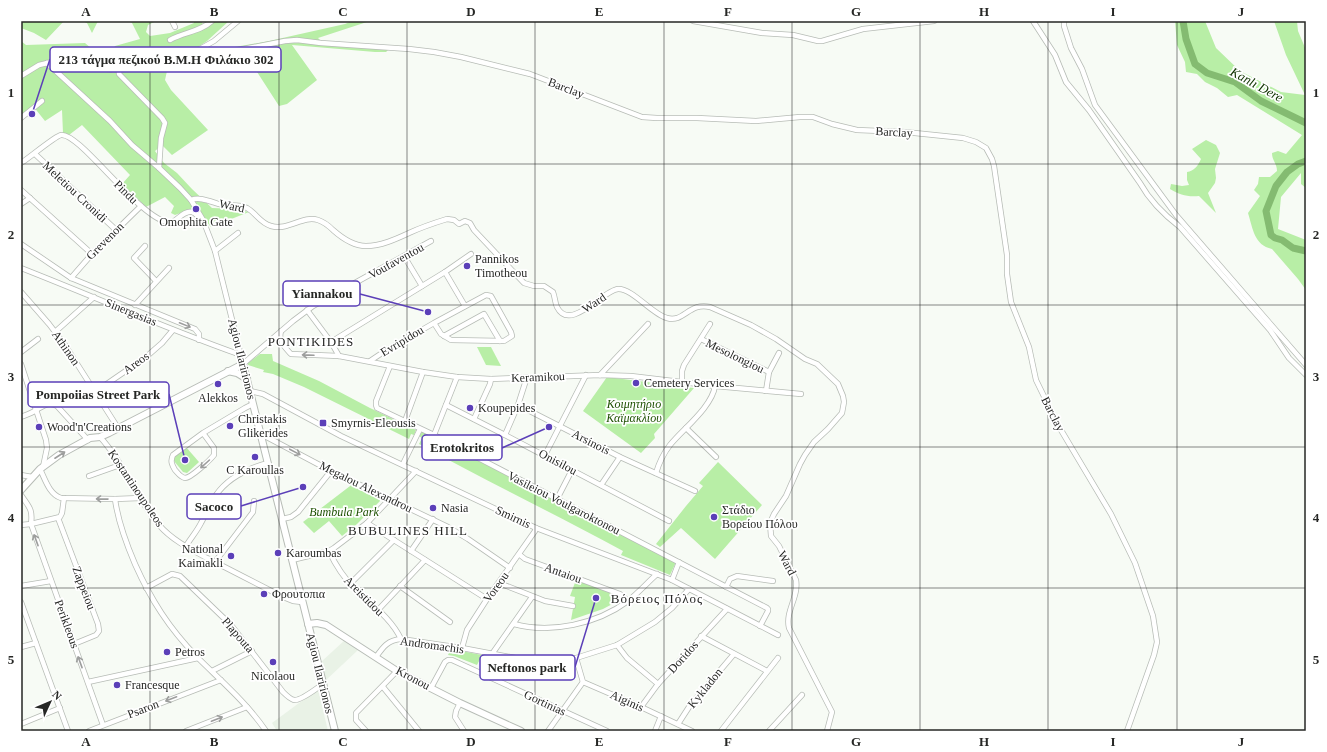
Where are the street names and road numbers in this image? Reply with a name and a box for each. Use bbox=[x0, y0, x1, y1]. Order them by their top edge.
street label: Barclay bbox=[546, 75, 586, 101]
street label: Barclay bbox=[875, 124, 913, 140]
street label: Meletiou Cronidi bbox=[40, 159, 111, 226]
street label: Pindu bbox=[111, 177, 141, 207]
street label: Ward bbox=[218, 196, 246, 216]
street label: Grevenon bbox=[83, 219, 127, 263]
street label: Voufaventou bbox=[366, 240, 426, 282]
street label: Ward bbox=[579, 290, 609, 316]
street label: Sinergasias bbox=[103, 295, 159, 329]
street label: Agiou Ilaririonos bbox=[225, 317, 259, 401]
street label: Evripidou bbox=[378, 323, 426, 359]
street label: Athinon bbox=[49, 328, 83, 368]
street label: Mesolongiou bbox=[703, 336, 767, 376]
street label: Areos bbox=[120, 349, 152, 377]
street label: Keramikou bbox=[511, 369, 565, 385]
street label: Barclay bbox=[1038, 394, 1068, 434]
street label: Arsinois bbox=[570, 427, 613, 458]
street label: Onisilou bbox=[536, 446, 580, 478]
street label: Kostantinoupoleos bbox=[105, 447, 167, 529]
street label: Megalou Alexandrou bbox=[317, 458, 415, 516]
street label: Vasileiou Voulgaroktonou bbox=[505, 468, 623, 538]
street label: Smirnis bbox=[493, 503, 533, 531]
street label: Ward bbox=[775, 548, 799, 578]
street label: Antaiou bbox=[542, 560, 584, 586]
street label: Zappeiou bbox=[69, 564, 99, 612]
street label: Voreou bbox=[480, 569, 512, 605]
street label: Areistidou bbox=[341, 573, 387, 619]
street label: Perikleous bbox=[52, 598, 82, 651]
street label: Plapouta bbox=[219, 615, 257, 656]
street label: Agiou Ilaririonos bbox=[303, 631, 337, 715]
street label: Andromachis bbox=[399, 634, 465, 656]
street label: Doridos bbox=[665, 638, 701, 676]
street label: Kronou bbox=[394, 663, 432, 693]
street label: Kykladon bbox=[685, 665, 725, 711]
street label: Gortinias bbox=[522, 687, 568, 719]
street label: Aiginis bbox=[608, 687, 646, 715]
street label: Psaron bbox=[125, 697, 161, 721]

